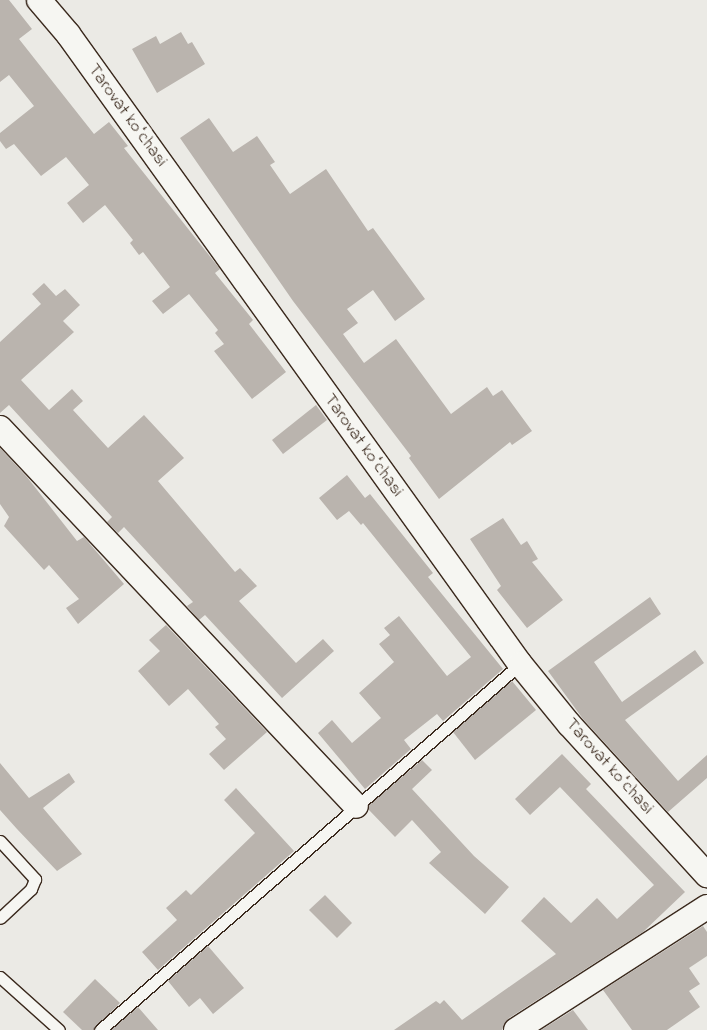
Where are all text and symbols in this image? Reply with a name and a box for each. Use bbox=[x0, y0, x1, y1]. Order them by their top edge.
street label: Tarovat koʻchasi bbox=[82, 60, 172, 172]
street label: Tarovat koʻchasi bbox=[318, 390, 408, 502]
street label: Tarovat koʻchasi bbox=[560, 714, 658, 820]

